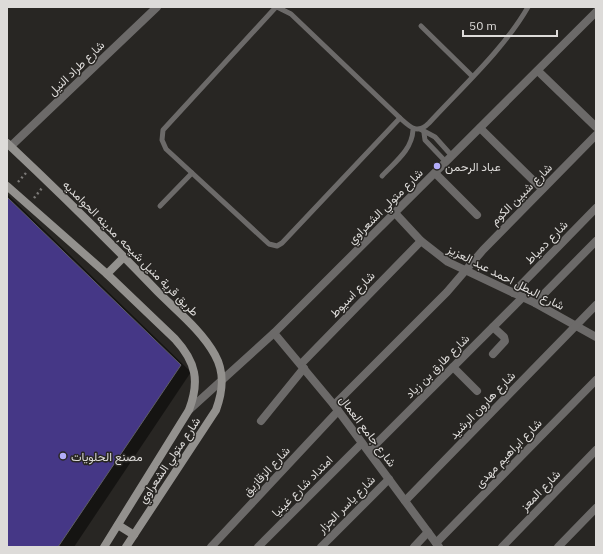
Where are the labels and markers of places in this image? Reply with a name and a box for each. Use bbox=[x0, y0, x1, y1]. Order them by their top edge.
place label: عباد الرحمن bbox=[445, 159, 501, 175]
marker: عباد الرحمن bbox=[432, 161, 442, 171]
place label: مصنع الحلويات bbox=[71, 449, 143, 466]
marker: مصنع الحلويات bbox=[58, 451, 68, 461]

